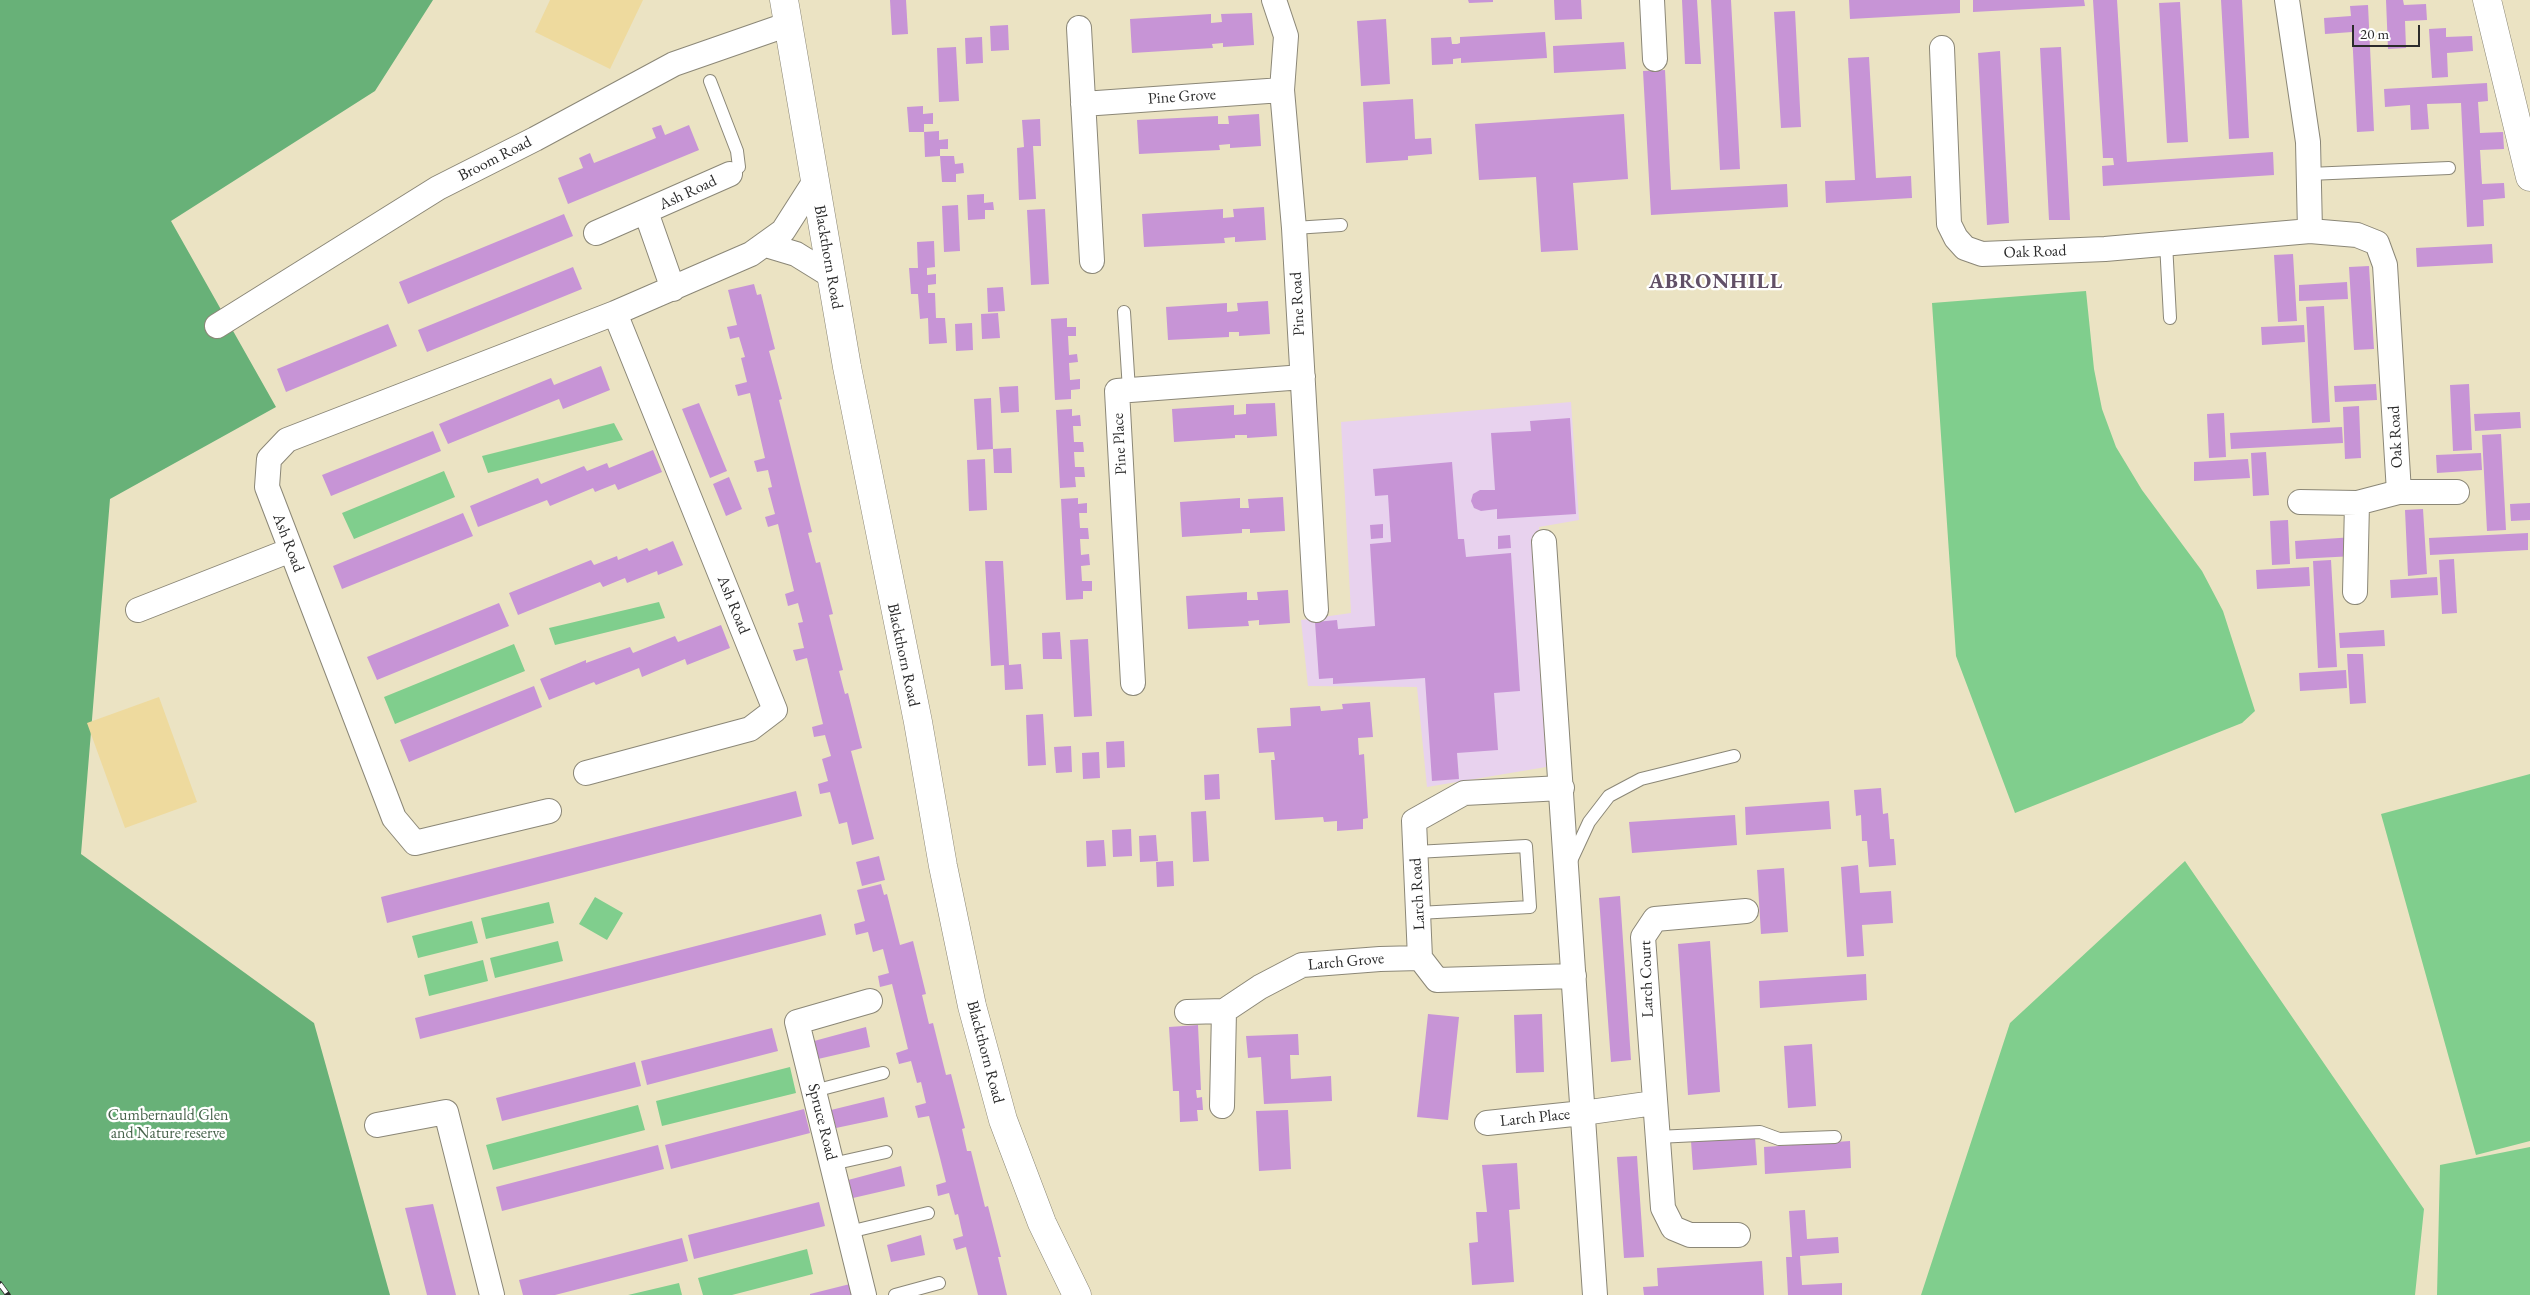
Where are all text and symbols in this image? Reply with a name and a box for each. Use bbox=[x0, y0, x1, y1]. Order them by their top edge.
scale bar bbox=[2355, 15, 2422, 47]
text: 20 m bbox=[2360, 24, 2389, 43]
street label: Pine Grove bbox=[1147, 85, 1217, 109]
street label: Broom Road bbox=[455, 132, 535, 186]
street label: Ash Road bbox=[656, 171, 720, 215]
street label: Blackthorn Road bbox=[809, 203, 847, 311]
street label: Oak Road bbox=[2003, 241, 2067, 263]
district label: ABRONHILL bbox=[1648, 269, 1784, 295]
street label: Pine Road bbox=[1287, 271, 1309, 337]
street label: Oak Road bbox=[2385, 405, 2407, 469]
street label: Pine Place bbox=[1109, 412, 1131, 476]
street label: Ash Road bbox=[268, 511, 308, 575]
street label: Ash Road bbox=[713, 573, 753, 637]
street label: Blackthorn Road bbox=[883, 602, 923, 708]
street label: Larch Road bbox=[1407, 857, 1429, 931]
street label: Larch Court bbox=[1636, 940, 1658, 1018]
street label: Larch Grove bbox=[1307, 949, 1385, 975]
street label: Blackthorn Road bbox=[962, 999, 1008, 1105]
street label: Spruce Road bbox=[803, 1082, 841, 1162]
street label: Larch Place bbox=[1499, 1105, 1571, 1131]
park label: Cumbernauld Glen and Nature reserve bbox=[108, 1106, 228, 1144]

